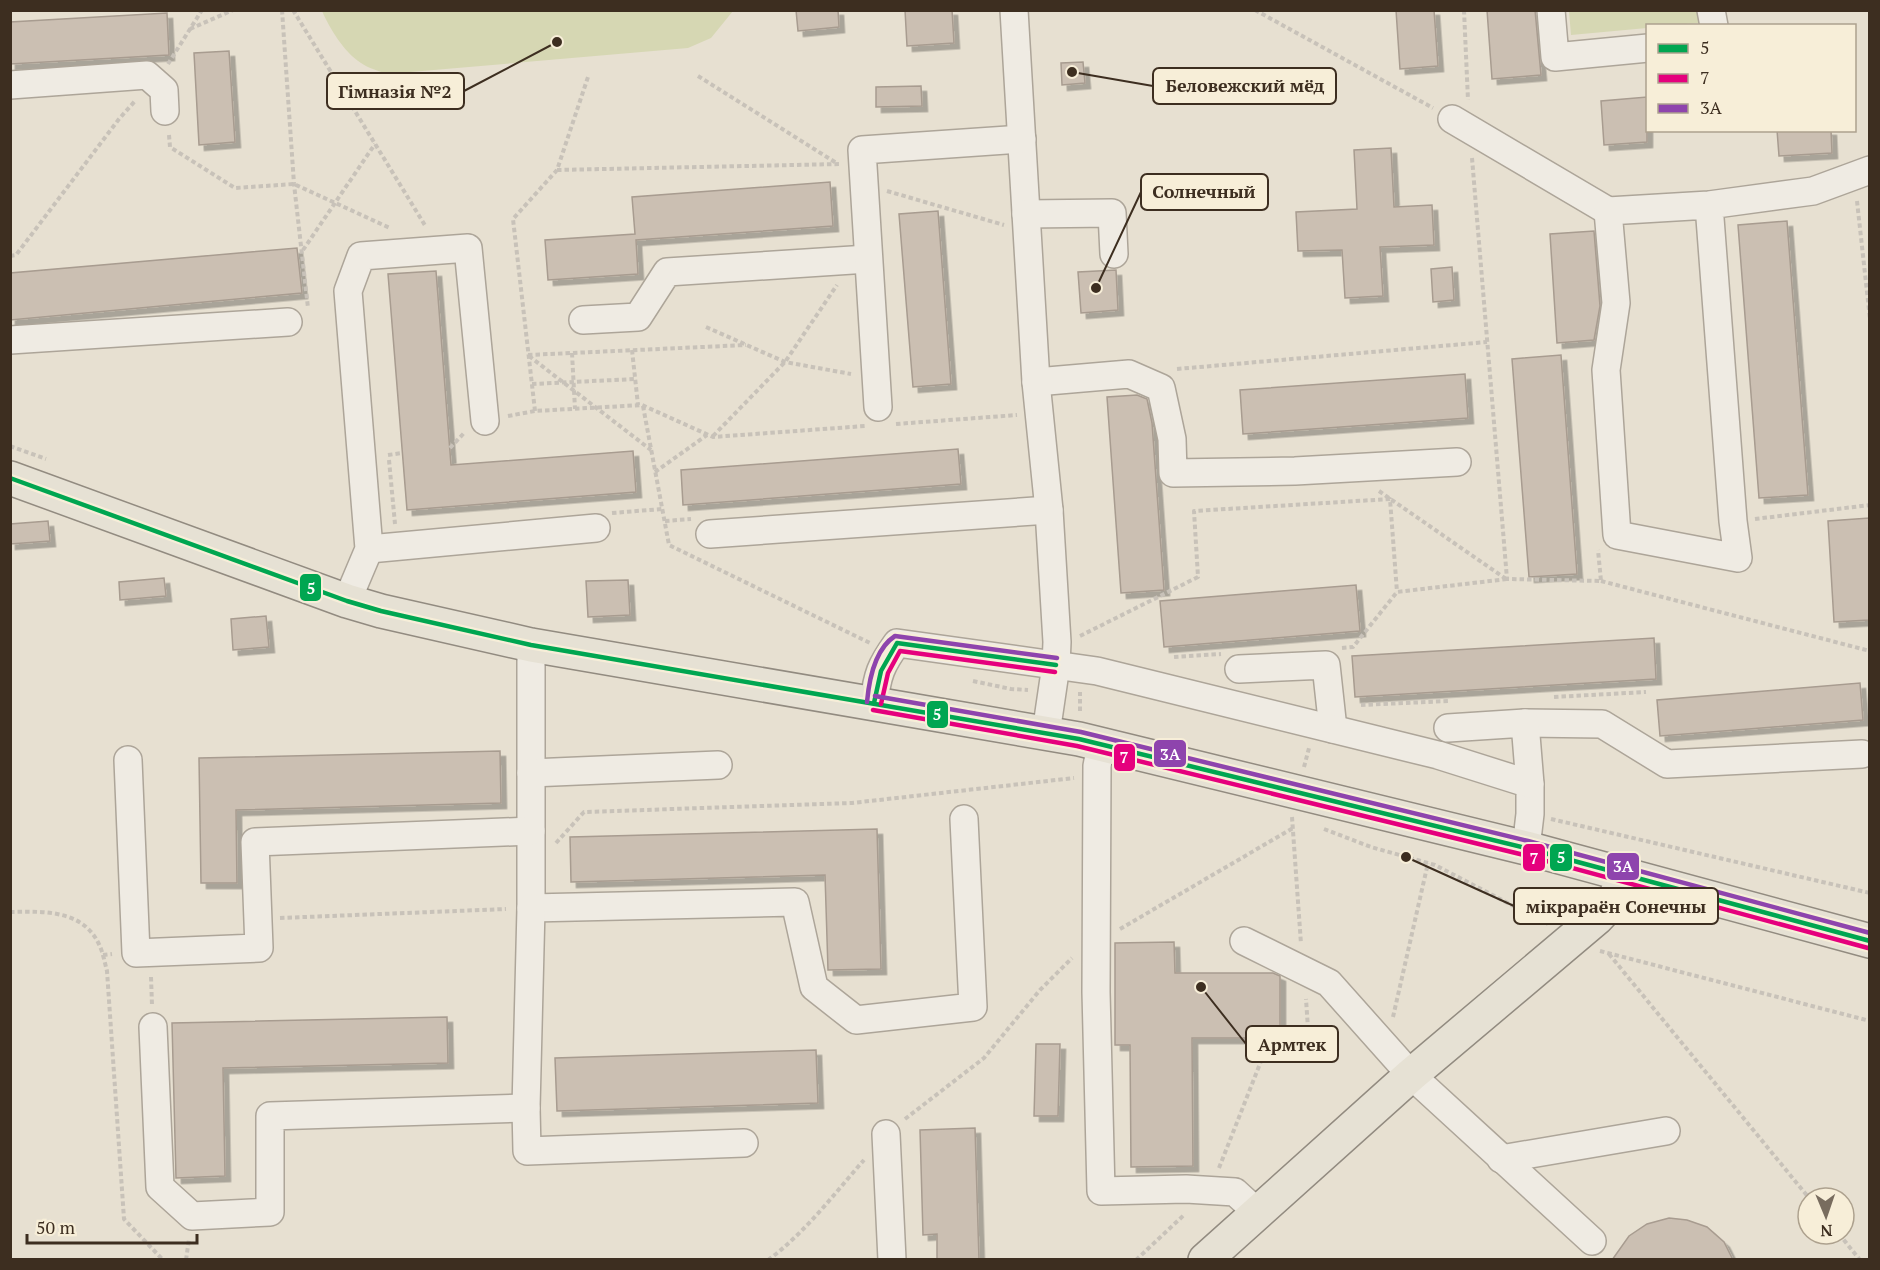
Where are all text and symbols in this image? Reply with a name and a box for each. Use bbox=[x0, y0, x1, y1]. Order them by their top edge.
legend bbox=[1646, 24, 1856, 132]
text: 5 bbox=[1700, 35, 1710, 59]
text: 7 bbox=[1700, 65, 1710, 89]
callout: Беловежский мёд bbox=[1153, 68, 1336, 104]
callout: Гімназія №2 bbox=[327, 73, 464, 109]
text: Беловежский мёд bbox=[1166, 73, 1325, 97]
text: Гімназія №2 bbox=[338, 79, 452, 103]
text: 3А bbox=[1700, 95, 1723, 119]
callout: Солнечный bbox=[1141, 174, 1268, 210]
text: Солнечный bbox=[1152, 179, 1256, 203]
line badge: 5 bbox=[299, 573, 322, 602]
text: 5 bbox=[306, 577, 316, 599]
line badge: 5 bbox=[926, 700, 949, 729]
text: 5 bbox=[932, 703, 942, 725]
line badge: 3А bbox=[1153, 739, 1187, 768]
line badge: 7 bbox=[1113, 743, 1136, 772]
text: 3А bbox=[1160, 743, 1181, 765]
text: 7 bbox=[1119, 746, 1129, 768]
line badge: 7 bbox=[1522, 843, 1546, 872]
line badge: 5 bbox=[1549, 843, 1573, 872]
text: 5 bbox=[1556, 846, 1566, 868]
text: 7 bbox=[1529, 847, 1539, 869]
line badge: 3А bbox=[1606, 852, 1640, 881]
text: 3А bbox=[1613, 855, 1634, 877]
callout: мікрараён Сонечны bbox=[1514, 888, 1718, 924]
text: мікрараён Сонечны bbox=[1526, 894, 1706, 918]
callout: Армтек bbox=[1246, 1026, 1338, 1062]
text: Армтек bbox=[1258, 1032, 1327, 1056]
north arrow bbox=[1796, 1186, 1856, 1246]
scale bar bbox=[27, 1207, 196, 1245]
text: 50 m bbox=[36, 1215, 76, 1239]
text: N bbox=[1820, 1220, 1833, 1242]

